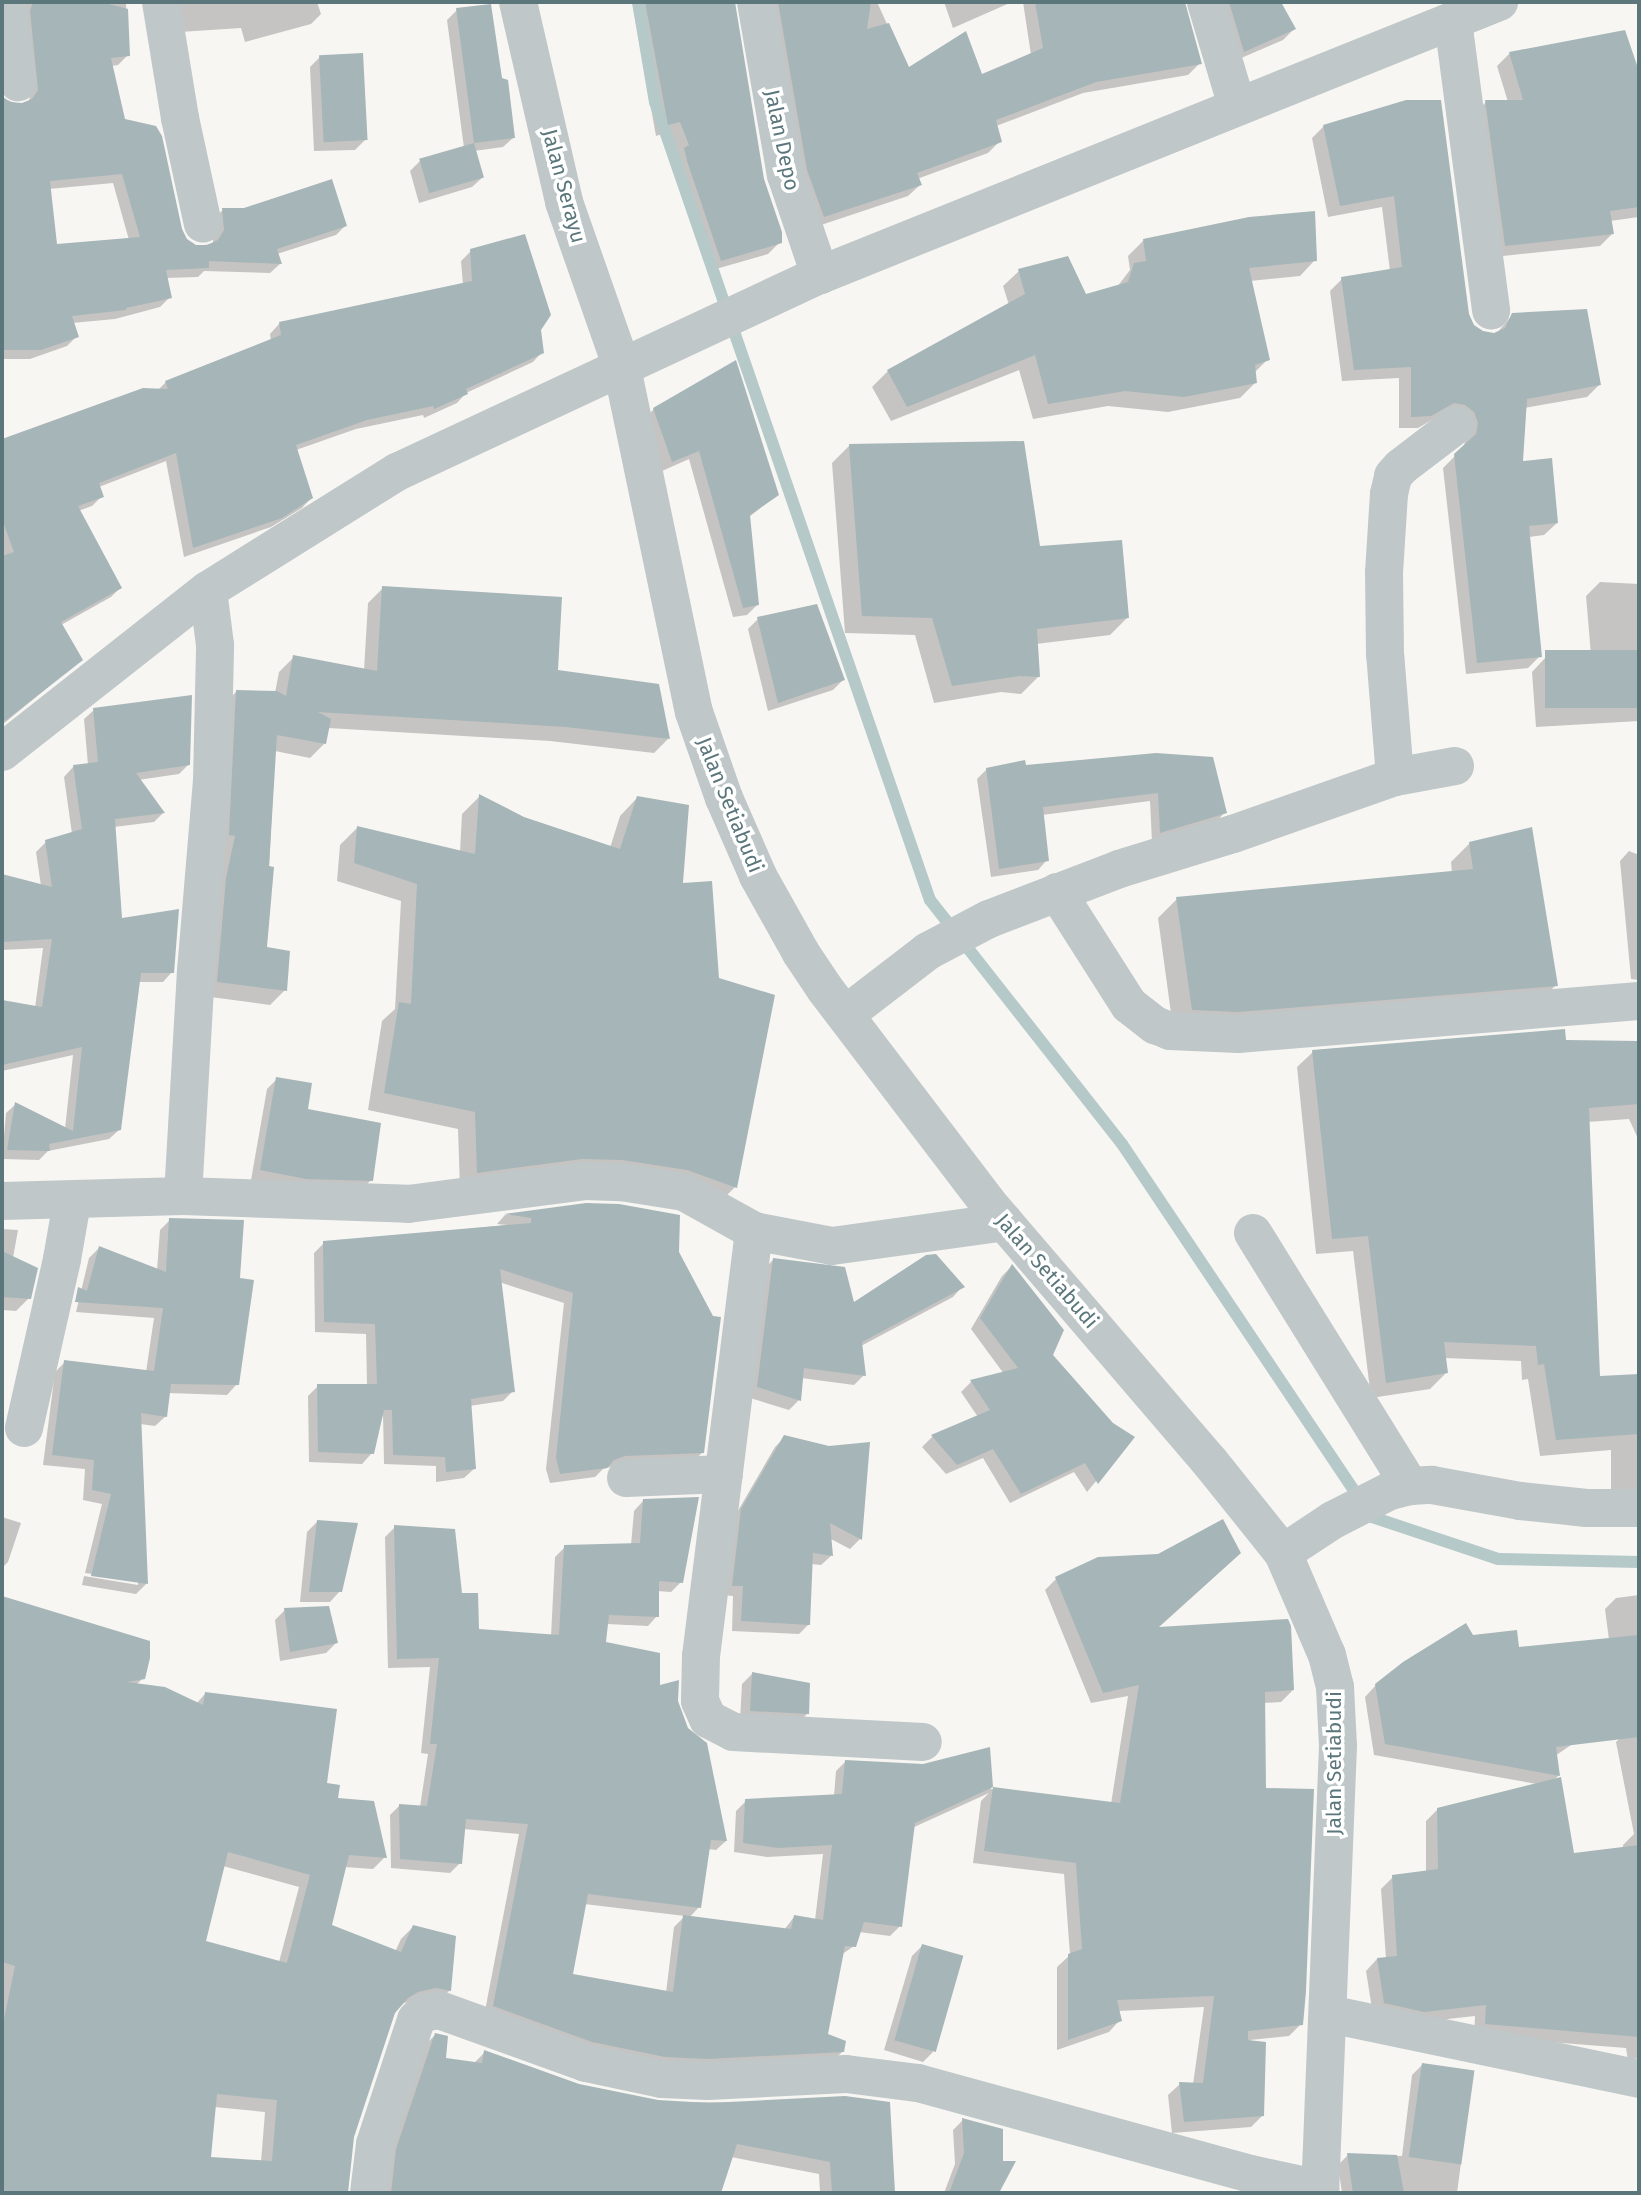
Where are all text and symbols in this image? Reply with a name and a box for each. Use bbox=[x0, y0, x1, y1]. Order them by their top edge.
street label: Jalan Depo bbox=[759, 87, 805, 193]
street label: Jalan Serayu bbox=[537, 126, 591, 246]
street label: Jalan Setiabudi bbox=[691, 734, 769, 876]
street label: Jalan Setiabudi bbox=[990, 1208, 1104, 1334]
street label: Jalan Setiabudi bbox=[1321, 1691, 1347, 1835]

